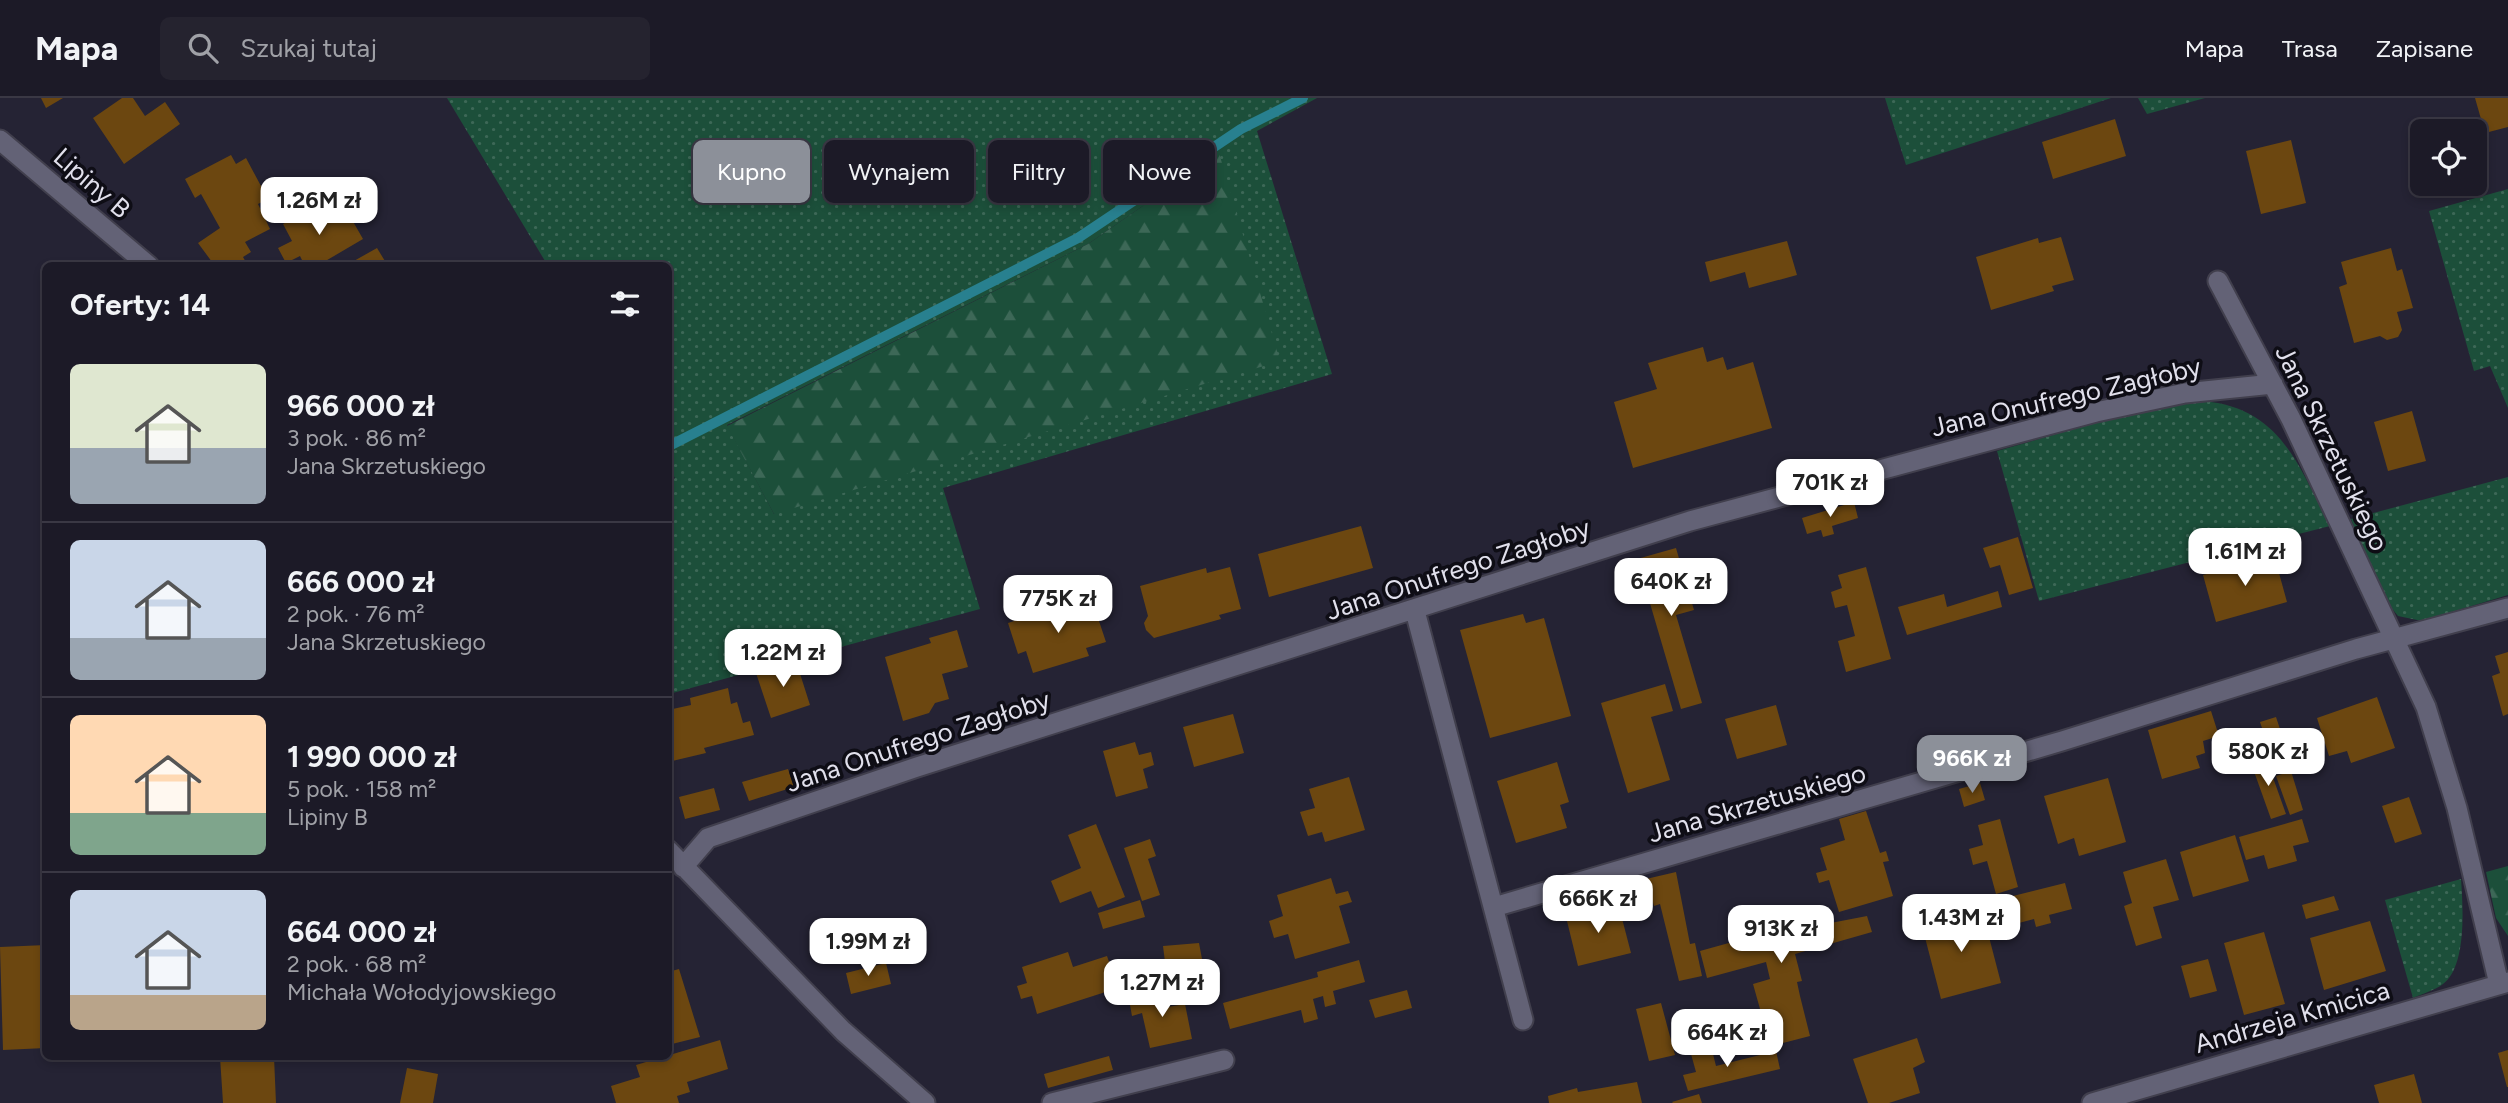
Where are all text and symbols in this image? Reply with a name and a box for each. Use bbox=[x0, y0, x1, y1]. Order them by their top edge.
search box bbox=[160, 17, 650, 80]
text: Mapa bbox=[35, 29, 118, 68]
icon: search bbox=[184, 29, 222, 67]
text: Szukaj tutaj bbox=[240, 32, 377, 64]
text: Mapa bbox=[2185, 34, 2244, 63]
text: Trasa bbox=[2282, 34, 2338, 63]
text: Zapisane bbox=[2376, 34, 2473, 63]
map controls bbox=[2410, 119, 2487, 196]
button: locate bbox=[2410, 119, 2487, 196]
chip: Kupno bbox=[693, 140, 810, 203]
chip: Wynajem bbox=[824, 140, 974, 203]
chip: Filtry bbox=[988, 140, 1089, 203]
chip: Nowe bbox=[1103, 140, 1215, 203]
street label: Lipiny B bbox=[47, 141, 137, 225]
pin: 1.26M zł bbox=[247, 178, 391, 237]
text: 1.26M zł bbox=[277, 186, 361, 214]
icon: filters bbox=[606, 285, 644, 323]
text: Oferty: 14 bbox=[70, 286, 210, 323]
street label: Jana Skrzetuskiego bbox=[2268, 340, 2396, 556]
street label: Jana Onufrego Zagłoby bbox=[1928, 350, 2204, 444]
text: 966 000 zł bbox=[287, 387, 435, 424]
icon: home bbox=[126, 392, 210, 476]
text: 3 pok. · 86 m² bbox=[287, 424, 426, 452]
text: Jana Skrzetuskiego bbox=[287, 452, 486, 480]
pin: 701K zł bbox=[1765, 460, 1895, 519]
text: 701K zł bbox=[1792, 468, 1868, 496]
street label: Jana Onufrego Zagłoby bbox=[1322, 511, 1594, 627]
pin: 1.61M zł bbox=[2173, 528, 2317, 588]
text: 1.61M zł bbox=[2204, 537, 2286, 565]
pin: 640K zł bbox=[1606, 559, 1736, 618]
text: 666 000 zł bbox=[287, 563, 435, 600]
text: 640K zł bbox=[1630, 567, 1712, 595]
icon: home bbox=[126, 568, 210, 652]
pin: 775K zł bbox=[993, 575, 1123, 635]
text: 775K zł bbox=[1019, 584, 1097, 612]
text: 2 pok. · 76 m² bbox=[287, 600, 425, 628]
text: Jana Skrzetuskiego bbox=[287, 628, 486, 656]
pin: 1.22M zł bbox=[711, 630, 855, 689]
text: 1.22M zł bbox=[741, 638, 825, 666]
street label: Jana Onufrego Zagłoby bbox=[782, 683, 1054, 799]
pin: 580K zł bbox=[2203, 728, 2333, 788]
pin: 966K zł bbox=[1907, 736, 2037, 795]
text: 580K zł bbox=[2228, 737, 2308, 765]
text: 1 990 000 zł bbox=[287, 738, 457, 775]
icon: home bbox=[126, 743, 210, 827]
text: 966K zł bbox=[1933, 744, 2011, 772]
street label: Jana Skrzetuskiego bbox=[1645, 757, 1869, 849]
text: 5 pok. · 158 m² bbox=[287, 775, 436, 803]
text: Lipiny B bbox=[287, 803, 368, 831]
pin: 666K zł bbox=[1533, 876, 1663, 935]
text: 666K zł bbox=[1559, 884, 1637, 912]
pin: 1.43M zł bbox=[1889, 894, 2033, 954]
text: 1.43M zł bbox=[1918, 903, 2004, 931]
pin: 913K zł bbox=[1716, 906, 1846, 965]
text: 664 000 zł bbox=[287, 913, 436, 950]
text: 913K zł bbox=[1744, 914, 1818, 942]
icon: home bbox=[126, 918, 210, 1002]
pin: 1.99M zł bbox=[796, 918, 940, 978]
text: 1.99M zł bbox=[826, 927, 910, 955]
text: 2 pok. · 68 m² bbox=[287, 950, 426, 978]
pin: 1.27M zł bbox=[1090, 960, 1234, 1019]
text: 1.27M zł bbox=[1120, 968, 1204, 996]
street label: Andrzeja Kmicica bbox=[2191, 974, 2393, 1060]
text: Michała Wołodyjowskiego bbox=[287, 978, 556, 1006]
pin: 664K zł bbox=[1662, 1010, 1792, 1069]
text: 664K zł bbox=[1687, 1018, 1767, 1046]

